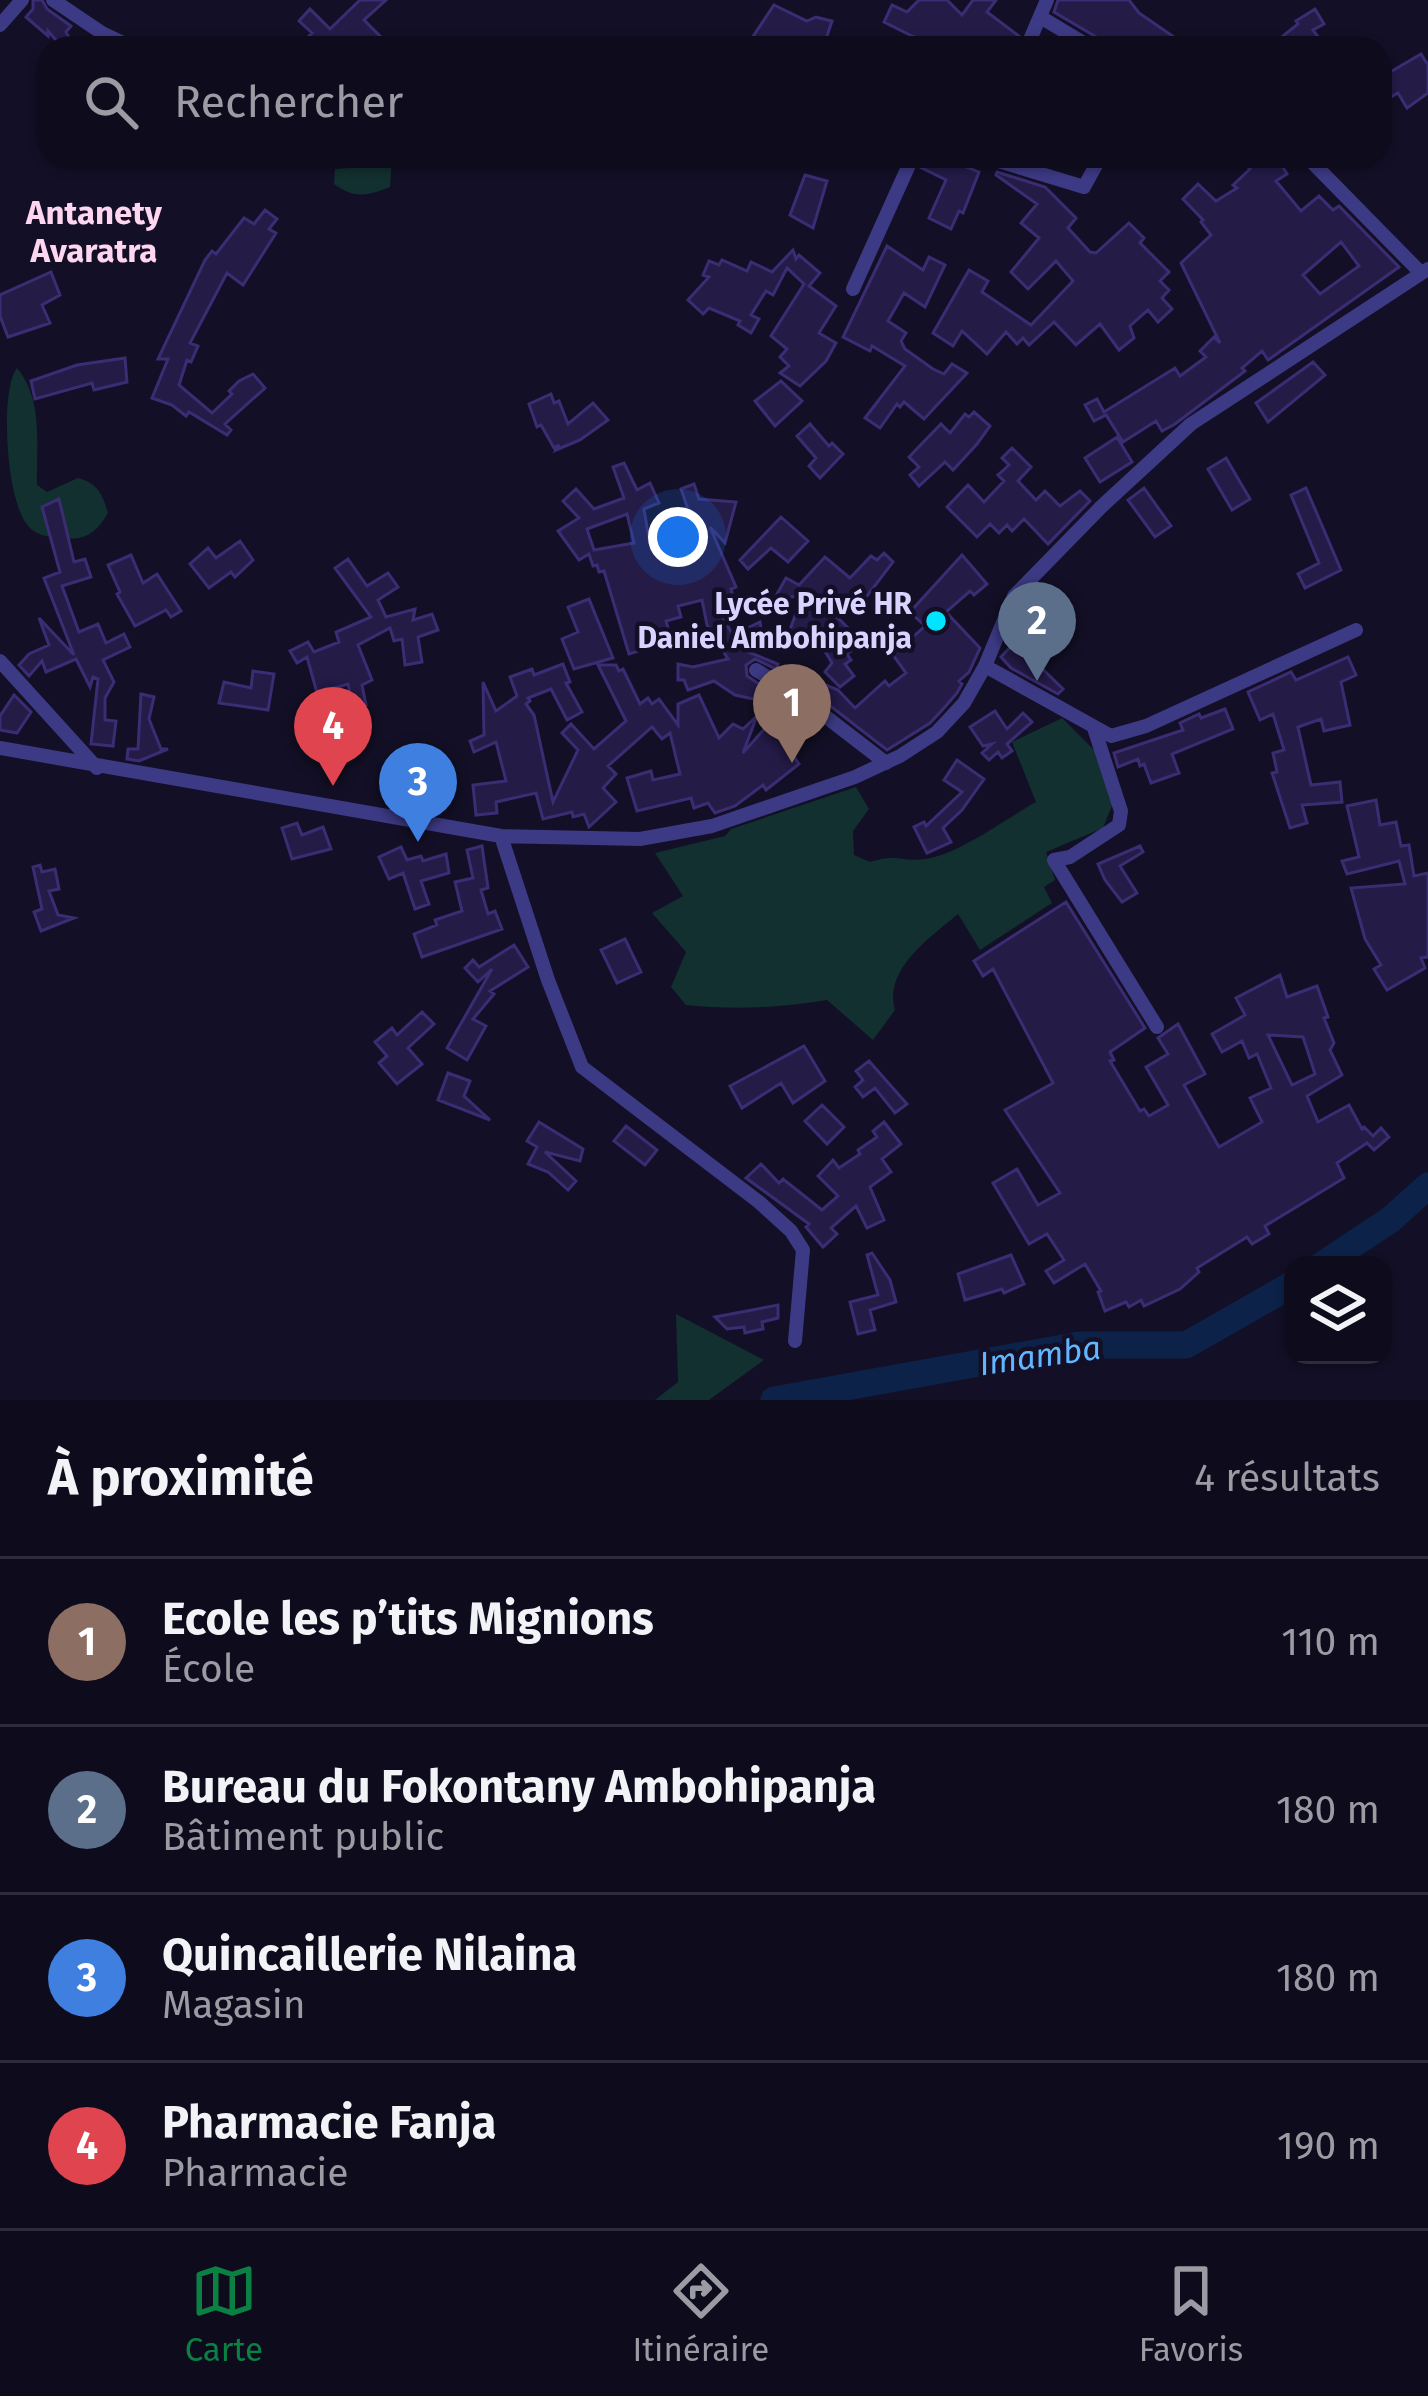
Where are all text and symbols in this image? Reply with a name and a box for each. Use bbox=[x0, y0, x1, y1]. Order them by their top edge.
search box bbox=[36, 36, 1392, 168]
icon: search bbox=[78, 69, 144, 135]
text: Rechercher bbox=[174, 75, 403, 129]
district label: Antanety Avaratra bbox=[25, 193, 163, 271]
your location bbox=[648, 507, 708, 567]
pin: 2 bbox=[998, 582, 1076, 681]
place label: Lycée Privé HR Daniel Ambohipanja bbox=[638, 586, 912, 656]
marker: Lycée Privé HR Daniel Ambohipanja bbox=[923, 608, 949, 634]
pin: 1 bbox=[753, 664, 831, 763]
pin: 4 bbox=[294, 687, 372, 786]
pin: 3 bbox=[379, 743, 457, 842]
map controls bbox=[1284, 1256, 1392, 1364]
button: layers bbox=[1284, 1256, 1392, 1364]
water label: Imamba bbox=[977, 1328, 1103, 1384]
text: À proximité bbox=[48, 1447, 314, 1509]
text: 4 résultats bbox=[1194, 1455, 1380, 1501]
text: Ecole les p’tits Mignions bbox=[162, 1592, 654, 1646]
text: 1 bbox=[78, 1619, 96, 1665]
text: 110 m bbox=[1281, 1619, 1380, 1665]
text: École bbox=[162, 1646, 255, 1692]
text: Bureau du Fokontany Ambohipanja bbox=[162, 1760, 876, 1814]
text: 2 bbox=[77, 1787, 97, 1833]
text: 180 m bbox=[1276, 1787, 1380, 1833]
text: Bâtiment public bbox=[162, 1814, 444, 1860]
text: Quincaillerie Nilaina bbox=[162, 1928, 577, 1982]
text: 3 bbox=[77, 1955, 97, 2001]
text: 180 m bbox=[1276, 1955, 1380, 2001]
text: Magasin bbox=[162, 1982, 306, 2028]
text: Pharmacie Fanja bbox=[162, 2096, 496, 2150]
text: 4 bbox=[76, 2123, 98, 2169]
text: 190 m bbox=[1277, 2123, 1380, 2169]
text: Pharmacie bbox=[162, 2150, 349, 2196]
tab: Carte bbox=[185, 2258, 263, 2370]
tab: Itinéraire bbox=[632, 2258, 769, 2370]
tab: Favoris bbox=[1139, 2258, 1243, 2370]

